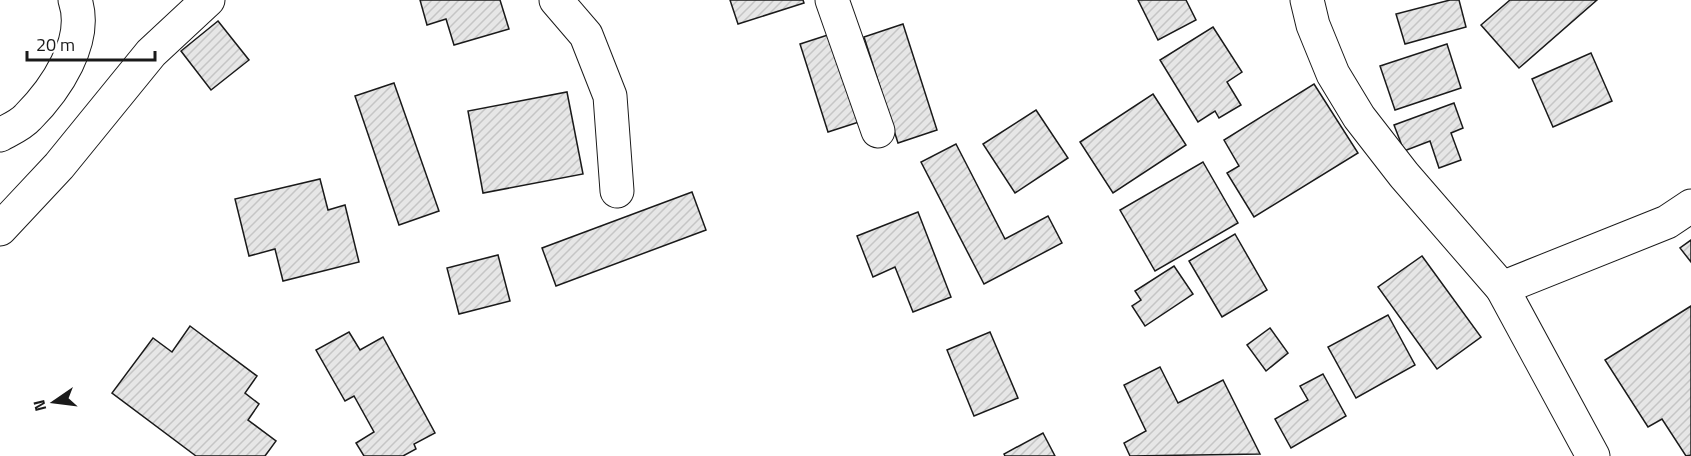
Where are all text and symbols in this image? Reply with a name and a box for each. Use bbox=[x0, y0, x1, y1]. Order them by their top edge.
scale bar bbox=[27, 24, 154, 62]
text: 20 m bbox=[36, 31, 75, 58]
north arrow bbox=[24, 372, 84, 432]
text: N bbox=[26, 397, 52, 414]

